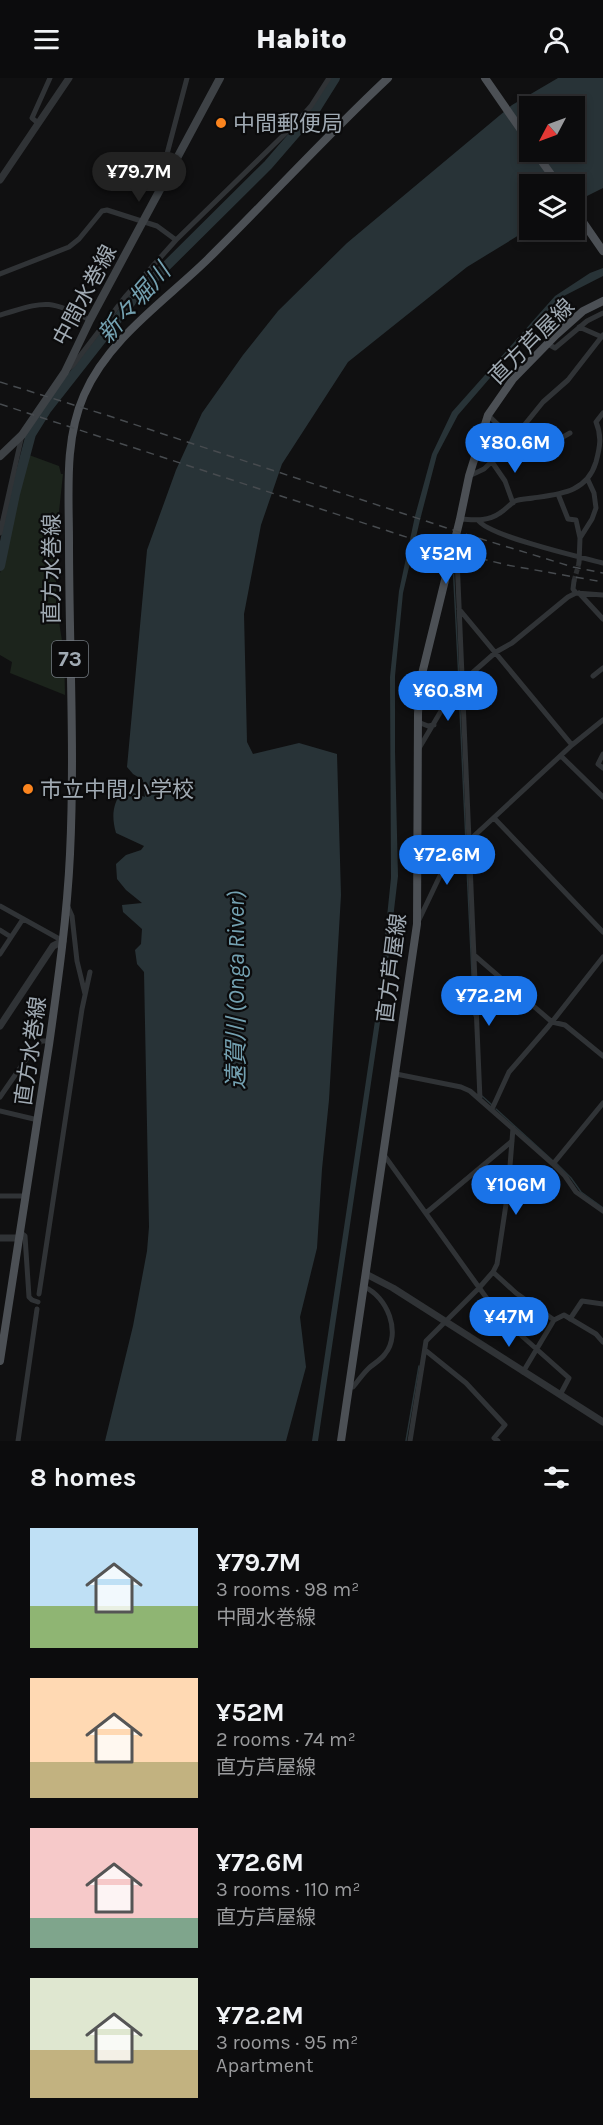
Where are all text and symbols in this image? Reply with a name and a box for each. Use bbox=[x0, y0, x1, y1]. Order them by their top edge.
icon: menu bbox=[30, 23, 63, 56]
text: Habito bbox=[256, 23, 347, 55]
icon: person bbox=[540, 23, 573, 56]
north arrow bbox=[519, 96, 585, 162]
map controls bbox=[519, 96, 585, 240]
place label: 中間郵便局 bbox=[233, 111, 343, 137]
marker: 中間郵便局 bbox=[214, 116, 228, 130]
pin: ¥79.7M bbox=[90, 152, 188, 203]
text: ¥79.7M bbox=[106, 160, 172, 183]
button: layers bbox=[519, 174, 585, 240]
street label: 中間水巻線 bbox=[48, 241, 122, 350]
water label: 新々堀川 bbox=[92, 255, 178, 348]
street label: 直方芦屋線 bbox=[484, 294, 580, 390]
pin: ¥80.6M bbox=[466, 423, 564, 474]
text: ¥80.6M bbox=[479, 431, 551, 454]
street label: 直方水巻線 bbox=[39, 514, 65, 624]
pin: ¥52M bbox=[410, 534, 482, 585]
text: ¥52M bbox=[420, 542, 472, 565]
road number: 73 bbox=[52, 641, 88, 677]
pin: ¥60.8M bbox=[399, 671, 497, 722]
text: ¥60.8M bbox=[412, 679, 484, 702]
place label: 市立中間小学校 bbox=[40, 777, 194, 803]
marker: 市立中間小学校 bbox=[21, 782, 35, 796]
pin: ¥72.6M bbox=[398, 835, 496, 886]
text: ¥72.6M bbox=[413, 843, 481, 866]
water label: 遠賀川 (Onga River) bbox=[222, 890, 250, 1089]
street label: 直方芦屋線 bbox=[372, 912, 412, 1024]
pin: ¥72.2M bbox=[440, 976, 538, 1027]
text: ¥72.2M bbox=[455, 984, 523, 1007]
street label: 直方水巻線 bbox=[10, 995, 52, 1107]
pin: ¥106M bbox=[474, 1165, 558, 1216]
text: ¥106M bbox=[485, 1173, 547, 1196]
pin: ¥47M bbox=[473, 1297, 545, 1348]
text: ¥47M bbox=[483, 1305, 535, 1328]
icon: filters bbox=[540, 1461, 573, 1494]
text: 8 homes bbox=[30, 1462, 136, 1493]
text: ¥79.7M bbox=[216, 1547, 301, 1578]
icon: home bbox=[78, 1552, 150, 1624]
text: 3 rooms · 98 m² bbox=[216, 1578, 359, 1601]
text: 中間水巻線 bbox=[216, 1606, 316, 1629]
text: ¥52M bbox=[216, 1697, 285, 1728]
icon: home bbox=[78, 1702, 150, 1774]
text: 2 rooms · 74 m² bbox=[216, 1728, 356, 1751]
text: 直方芦屋線 bbox=[216, 1756, 316, 1779]
text: ¥72.6M bbox=[216, 1847, 304, 1878]
icon: home bbox=[78, 1852, 150, 1924]
text: 3 rooms · 110 m² bbox=[216, 1878, 361, 1901]
text: 直方芦屋線 bbox=[216, 1906, 316, 1929]
text: ¥72.2M bbox=[216, 2000, 304, 2031]
icon: home bbox=[78, 2002, 150, 2074]
text: 3 rooms · 95 m² bbox=[216, 2031, 358, 2054]
text: Apartment bbox=[216, 2054, 314, 2077]

